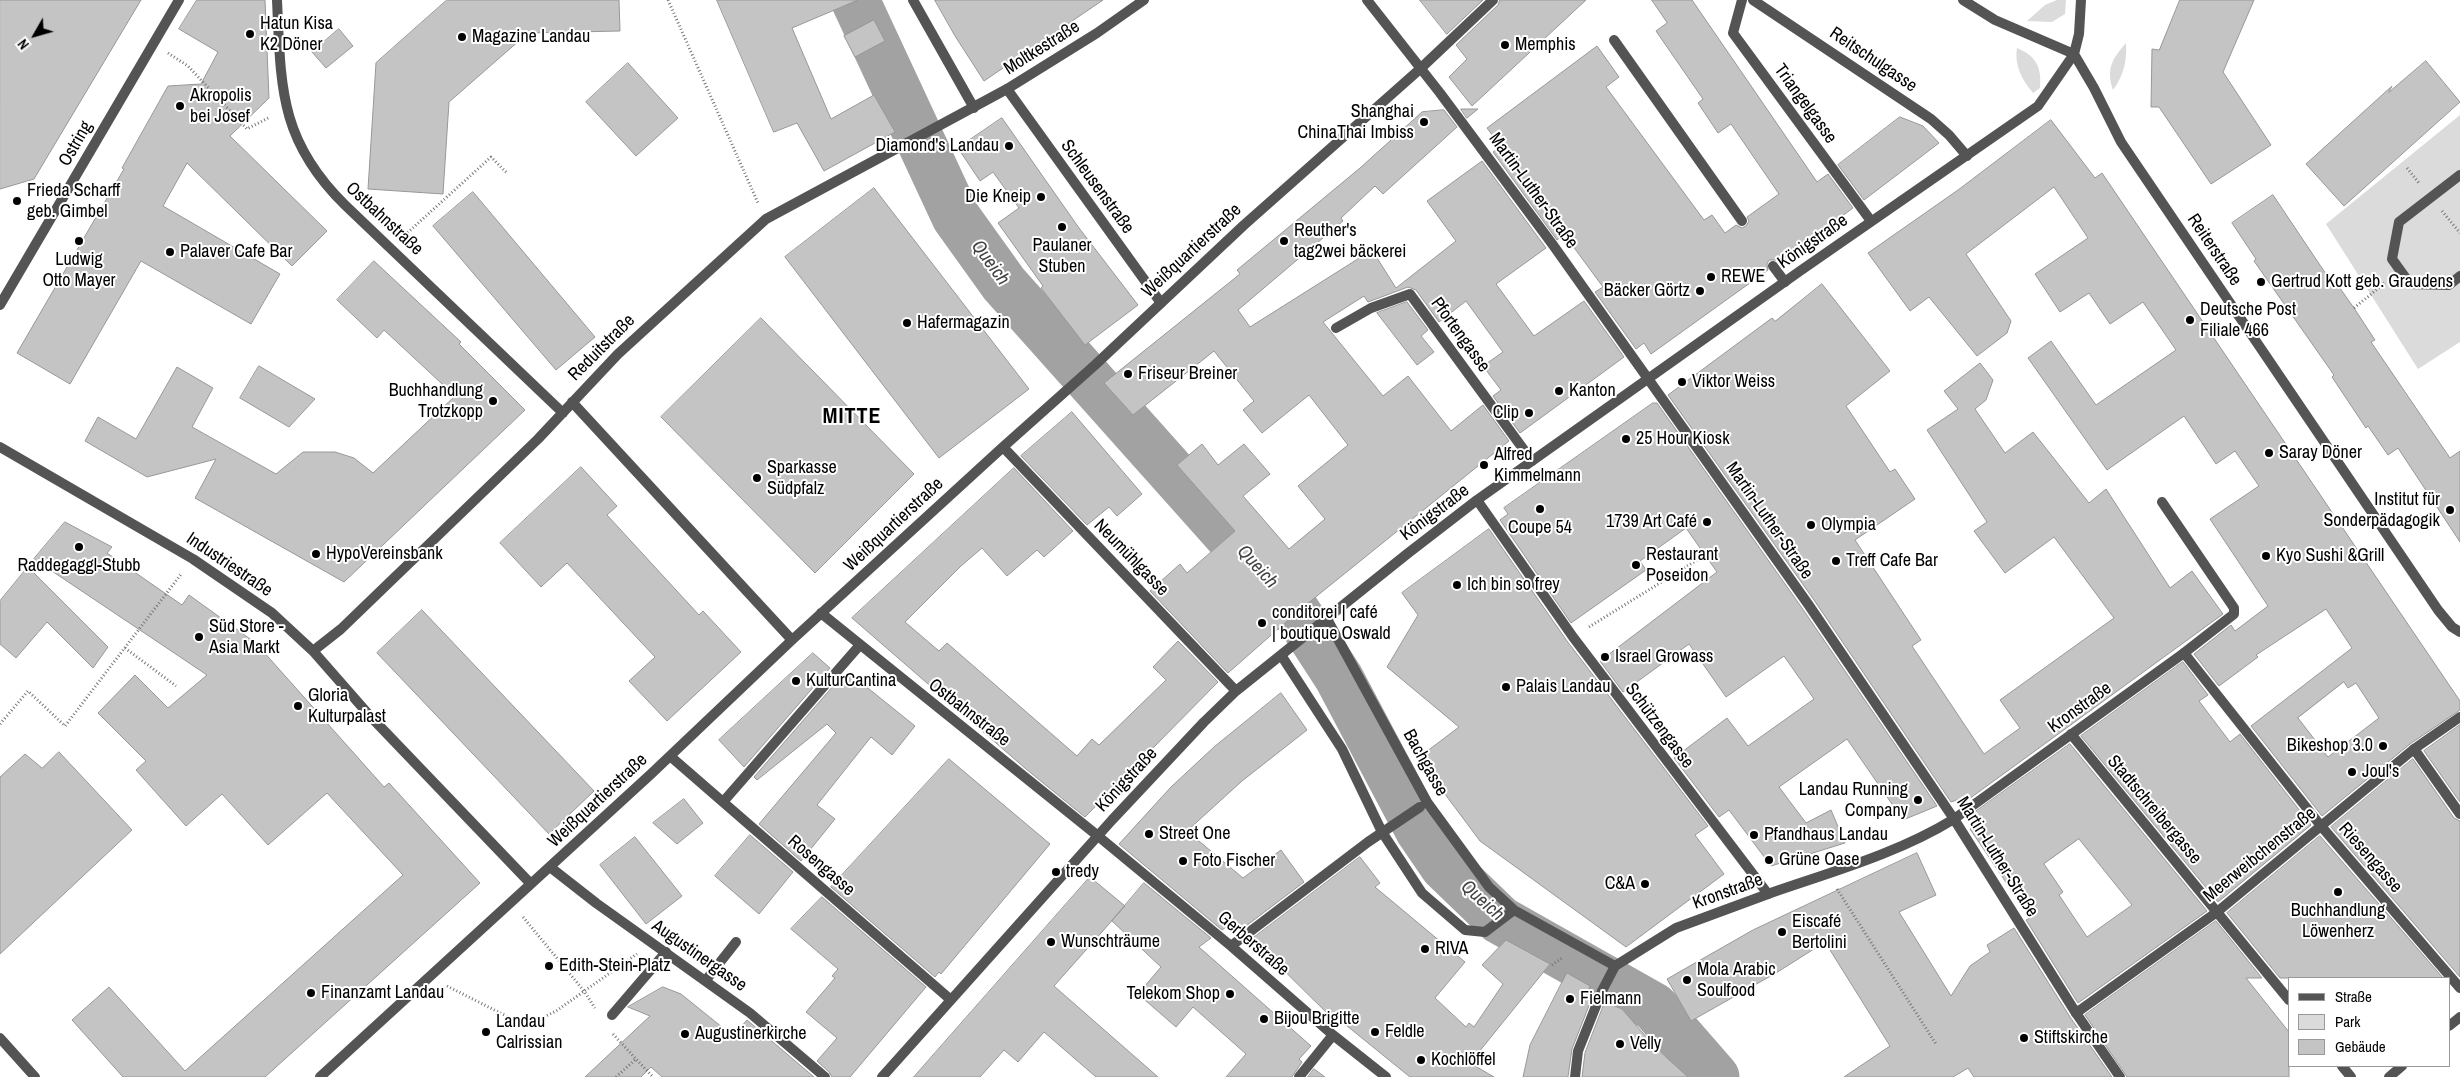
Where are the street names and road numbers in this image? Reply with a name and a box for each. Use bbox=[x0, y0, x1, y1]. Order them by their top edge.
street label: Moltkestraße bbox=[1000, 16, 1084, 80]
street label: Reitschulgasse bbox=[1825, 23, 1921, 97]
street label: Triangelgasse bbox=[1769, 60, 1841, 148]
street label: Ostring bbox=[55, 118, 97, 170]
street label: Martin-Luther-Straße bbox=[1484, 129, 1582, 253]
street label: Schleusenstraße bbox=[1056, 136, 1138, 238]
street label: Ostbahnstraße bbox=[341, 178, 427, 260]
street label: Weißquartierstraße bbox=[1138, 200, 1246, 302]
street label: Königstraße bbox=[1774, 210, 1852, 274]
street label: Reiterstraße bbox=[2182, 210, 2246, 290]
street label: Pfortengasse bbox=[1426, 293, 1494, 377]
street label: Reduitstraße bbox=[564, 310, 640, 386]
street label: Martin-Luther-Straße bbox=[1721, 458, 1817, 584]
street label: Weißquartierstraße bbox=[840, 474, 948, 576]
street label: Königstraße bbox=[1396, 480, 1474, 546]
street label: Neumühlgasse bbox=[1089, 515, 1173, 601]
street label: Industriestraße bbox=[182, 528, 276, 602]
street label: Ostbahnstraße bbox=[924, 674, 1014, 752]
street label: Kronstraße bbox=[2044, 678, 2116, 738]
street label: Schützengasse bbox=[1620, 679, 1698, 773]
street label: Bachgasse bbox=[1398, 726, 1452, 800]
street label: Königstraße bbox=[1092, 743, 1162, 817]
street label: Weißquartierstraße bbox=[544, 750, 652, 852]
street label: Stadtschreibergasse bbox=[2102, 751, 2206, 869]
street label: Martin-Luther-Straße bbox=[1951, 793, 2043, 921]
street label: Meerweibchenstraße bbox=[2199, 803, 2321, 907]
street label: Riesengasse bbox=[2334, 818, 2406, 898]
street label: Rosengasse bbox=[783, 831, 859, 901]
street label: Kronstraße bbox=[1690, 869, 1766, 915]
street label: Gerberstraße bbox=[1213, 907, 1293, 981]
street label: Augustinergasse bbox=[647, 915, 751, 997]

